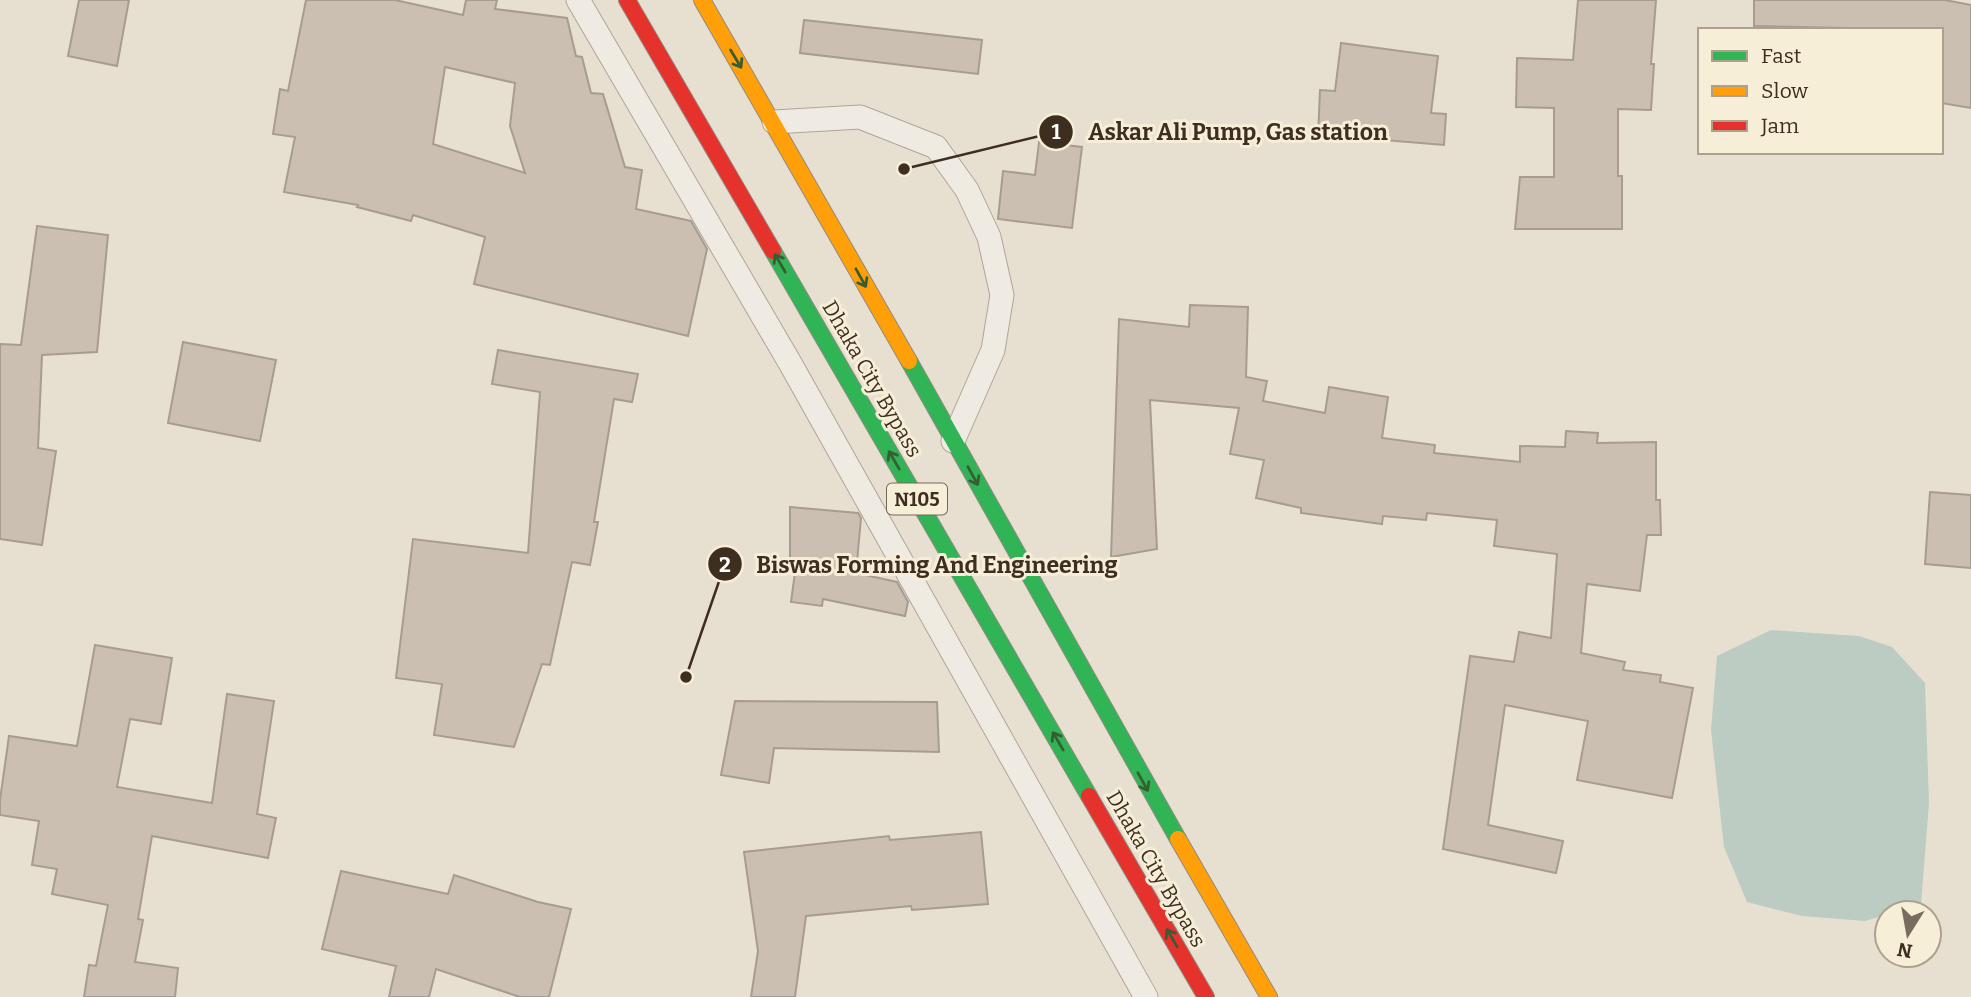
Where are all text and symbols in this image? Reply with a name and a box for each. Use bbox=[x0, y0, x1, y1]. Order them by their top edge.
legend bbox=[1698, 28, 1943, 154]
text: Fast bbox=[1761, 43, 1802, 69]
one-way arrow bbox=[729, 48, 743, 68]
text: Slow bbox=[1761, 78, 1808, 104]
callout: Askar Ali Pump, Gas station bbox=[1039, 110, 1401, 154]
text: Jam bbox=[1760, 113, 1799, 139]
text: Askar Ali Pump, Gas station bbox=[1088, 118, 1388, 146]
text: 1 bbox=[1051, 119, 1061, 145]
one-way arrow bbox=[773, 254, 787, 274]
one-way arrow bbox=[854, 267, 868, 287]
street label: Dhaka City Bypass bbox=[817, 296, 927, 462]
one-way arrow bbox=[887, 450, 901, 470]
one-way arrow bbox=[967, 465, 980, 486]
road number: N105 bbox=[887, 484, 947, 514]
callout: Biswas Forming And Engineering bbox=[707, 542, 1131, 586]
text: Biswas Forming And Engineering bbox=[756, 551, 1118, 579]
text: 2 bbox=[719, 552, 731, 578]
one-way arrow bbox=[1050, 732, 1064, 752]
one-way arrow bbox=[1136, 771, 1150, 791]
street label: Dhaka City Bypass bbox=[1101, 786, 1211, 952]
north arrow bbox=[1873, 899, 1943, 969]
one-way arrow bbox=[1165, 928, 1178, 949]
text: N bbox=[1895, 937, 1914, 963]

